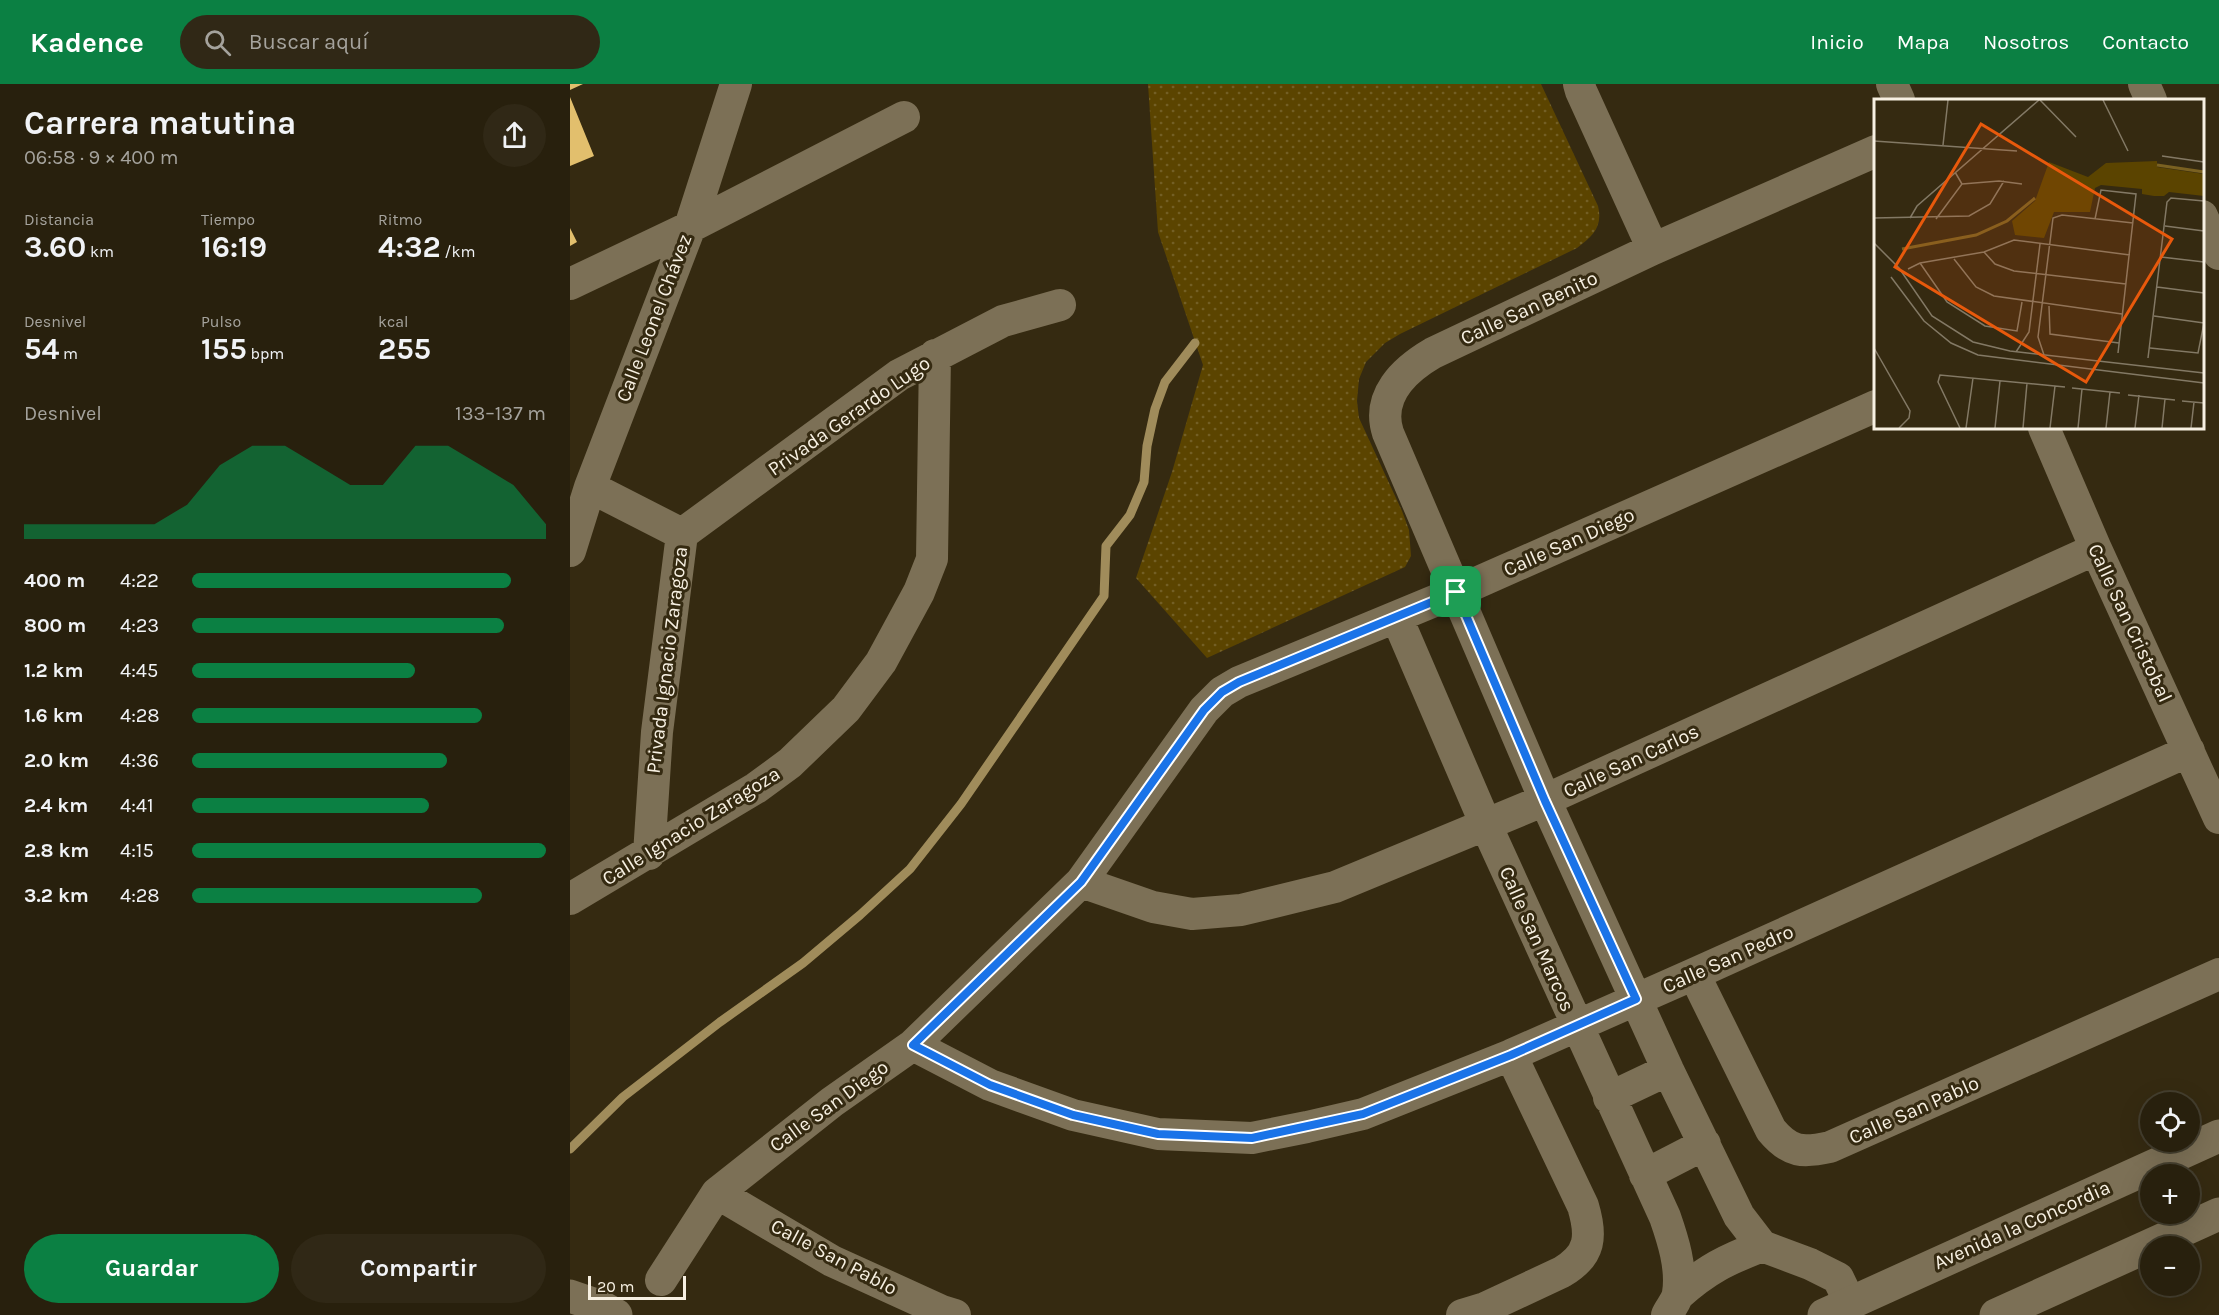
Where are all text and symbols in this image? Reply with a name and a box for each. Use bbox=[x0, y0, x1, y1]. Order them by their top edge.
search box bbox=[180, 15, 600, 69]
text: Kadence bbox=[30, 26, 144, 59]
icon: search bbox=[201, 26, 234, 59]
text: Buscar aquí bbox=[249, 29, 369, 55]
text: Inicio bbox=[1810, 30, 1864, 54]
text: Mapa bbox=[1897, 30, 1950, 54]
text: Nosotros bbox=[1983, 30, 2069, 54]
text: Contacto bbox=[2102, 30, 2189, 54]
inset map bbox=[1874, 99, 2204, 429]
text: Carrera matutina bbox=[24, 104, 296, 142]
button: share bbox=[483, 104, 546, 167]
text: 06:58 · 9 × 400 m bbox=[24, 146, 179, 169]
text: Distancia bbox=[24, 210, 94, 229]
text: Tiempo bbox=[201, 210, 255, 229]
text: Ritmo bbox=[378, 210, 422, 229]
text: 3.60 bbox=[24, 229, 86, 265]
text: 16:19 bbox=[201, 229, 267, 265]
text: 4:32 bbox=[378, 229, 441, 265]
street label: Calle Leonel Chávez bbox=[611, 231, 697, 405]
text: km bbox=[86, 242, 114, 261]
text: /km bbox=[441, 242, 475, 261]
street label: Calle San Benito bbox=[1457, 266, 1601, 350]
text: Desnivel bbox=[24, 312, 86, 331]
text: Pulso bbox=[201, 312, 241, 331]
text: kcal bbox=[378, 312, 409, 331]
text: 54 bbox=[24, 331, 59, 367]
text: 155 bbox=[201, 331, 247, 367]
text: 255 bbox=[378, 331, 431, 367]
text: m bbox=[59, 344, 78, 363]
text: bpm bbox=[247, 344, 284, 363]
street label: Privada Gerardo Lugo bbox=[763, 351, 935, 481]
text: Desnivel bbox=[24, 402, 102, 425]
text: 133–137 m bbox=[455, 402, 546, 425]
street label: Calle San Diego bbox=[1500, 503, 1638, 581]
street label: Calle San Cristobal bbox=[2083, 540, 2177, 706]
street label: Privada Ignacio Zaragoza bbox=[642, 545, 692, 775]
pin bbox=[1430, 566, 1481, 617]
text: 400 m bbox=[24, 569, 85, 592]
text: 4:22 bbox=[120, 569, 159, 592]
icon: arrive bbox=[1439, 575, 1472, 608]
text: 800 m bbox=[24, 614, 86, 637]
text: 4:23 bbox=[120, 614, 159, 637]
text: 1.2 km bbox=[24, 659, 83, 682]
text: 4:45 bbox=[120, 659, 158, 682]
text: 1.6 km bbox=[24, 704, 83, 727]
text: 4:28 bbox=[120, 704, 160, 727]
street label: Calle San Carlos bbox=[1560, 720, 1702, 802]
text: 2.0 km bbox=[24, 749, 89, 772]
text: 4:36 bbox=[120, 749, 159, 772]
street label: Calle Ignacio Zaragoza bbox=[598, 762, 784, 890]
text: 2.4 km bbox=[24, 794, 88, 817]
text: 4:41 bbox=[120, 794, 154, 817]
text: 2.8 km bbox=[24, 839, 89, 862]
text: 4:15 bbox=[120, 839, 154, 862]
street label: Calle San Marcos bbox=[1495, 863, 1579, 1015]
text: 3.2 km bbox=[24, 884, 89, 907]
text: 4:28 bbox=[120, 884, 160, 907]
street label: Calle San Pedro bbox=[1659, 920, 1797, 998]
street label: Calle San Diego bbox=[765, 1055, 893, 1157]
street label: Calle San Pablo bbox=[1845, 1071, 1983, 1149]
map controls bbox=[2140, 1092, 2200, 1296]
button: locate bbox=[2140, 1092, 2200, 1152]
button: + bbox=[2140, 1164, 2200, 1224]
street label: Avenida la Concordia bbox=[1930, 1176, 2114, 1274]
street label: Calle San Pablo bbox=[767, 1214, 901, 1300]
button: Guardar bbox=[24, 1234, 279, 1303]
button: Compartir bbox=[291, 1234, 546, 1303]
button: − bbox=[2140, 1236, 2200, 1296]
scale bar bbox=[588, 1273, 686, 1300]
text: 20 m bbox=[597, 1277, 635, 1296]

